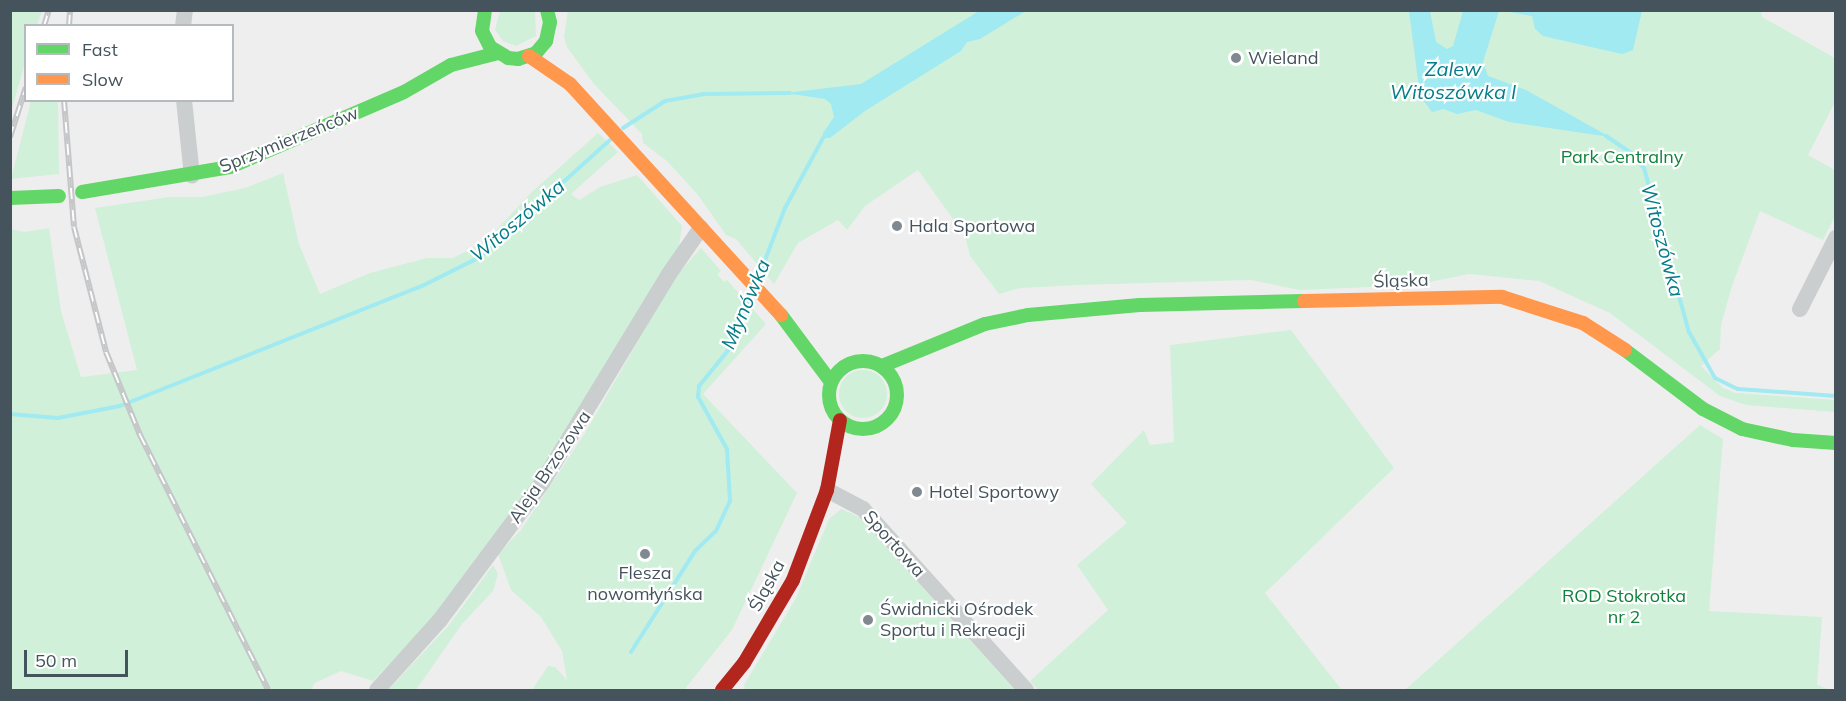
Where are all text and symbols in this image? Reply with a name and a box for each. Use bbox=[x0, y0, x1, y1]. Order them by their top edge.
legend bbox=[24, 24, 234, 102]
text: Fast bbox=[82, 38, 118, 61]
place label: Wieland bbox=[1248, 47, 1319, 69]
marker: Wieland bbox=[1229, 51, 1243, 65]
water label: Zalew Witoszówka I bbox=[1390, 56, 1516, 103]
text: Slow bbox=[82, 68, 123, 91]
street label: Sprzymierzeńców bbox=[216, 102, 362, 178]
park label: Park Centralny bbox=[1561, 146, 1683, 168]
water label: Witoszówka bbox=[465, 173, 569, 267]
water label: Witoszówka bbox=[1636, 181, 1690, 299]
place label: Hala Sportowa bbox=[909, 215, 1035, 237]
marker: Hala Sportowa bbox=[890, 219, 904, 233]
water label: Młynówka bbox=[715, 256, 775, 352]
street label: Śląska bbox=[1373, 269, 1429, 293]
street label: Aleja Brzozowa bbox=[504, 407, 596, 527]
place label: Hotel Sportowy bbox=[929, 481, 1059, 503]
marker: Hotel Sportowy bbox=[910, 485, 924, 499]
street label: Sportowa bbox=[859, 506, 929, 582]
marker: Flesza nowomłyńska bbox=[638, 547, 652, 561]
street label: Śląska bbox=[745, 557, 789, 615]
place label: Flesza nowomłyńska bbox=[587, 563, 703, 606]
park label: ROD Stokrotka nr 2 bbox=[1562, 586, 1686, 628]
place label: Świdnicki Ośrodek Sportu i Rekreacji bbox=[880, 599, 1033, 642]
marker: Świdnicki Ośrodek Sportu i Rekreacji bbox=[861, 613, 875, 627]
scale bar bbox=[27, 638, 130, 676]
text: 50 m bbox=[35, 649, 77, 672]

